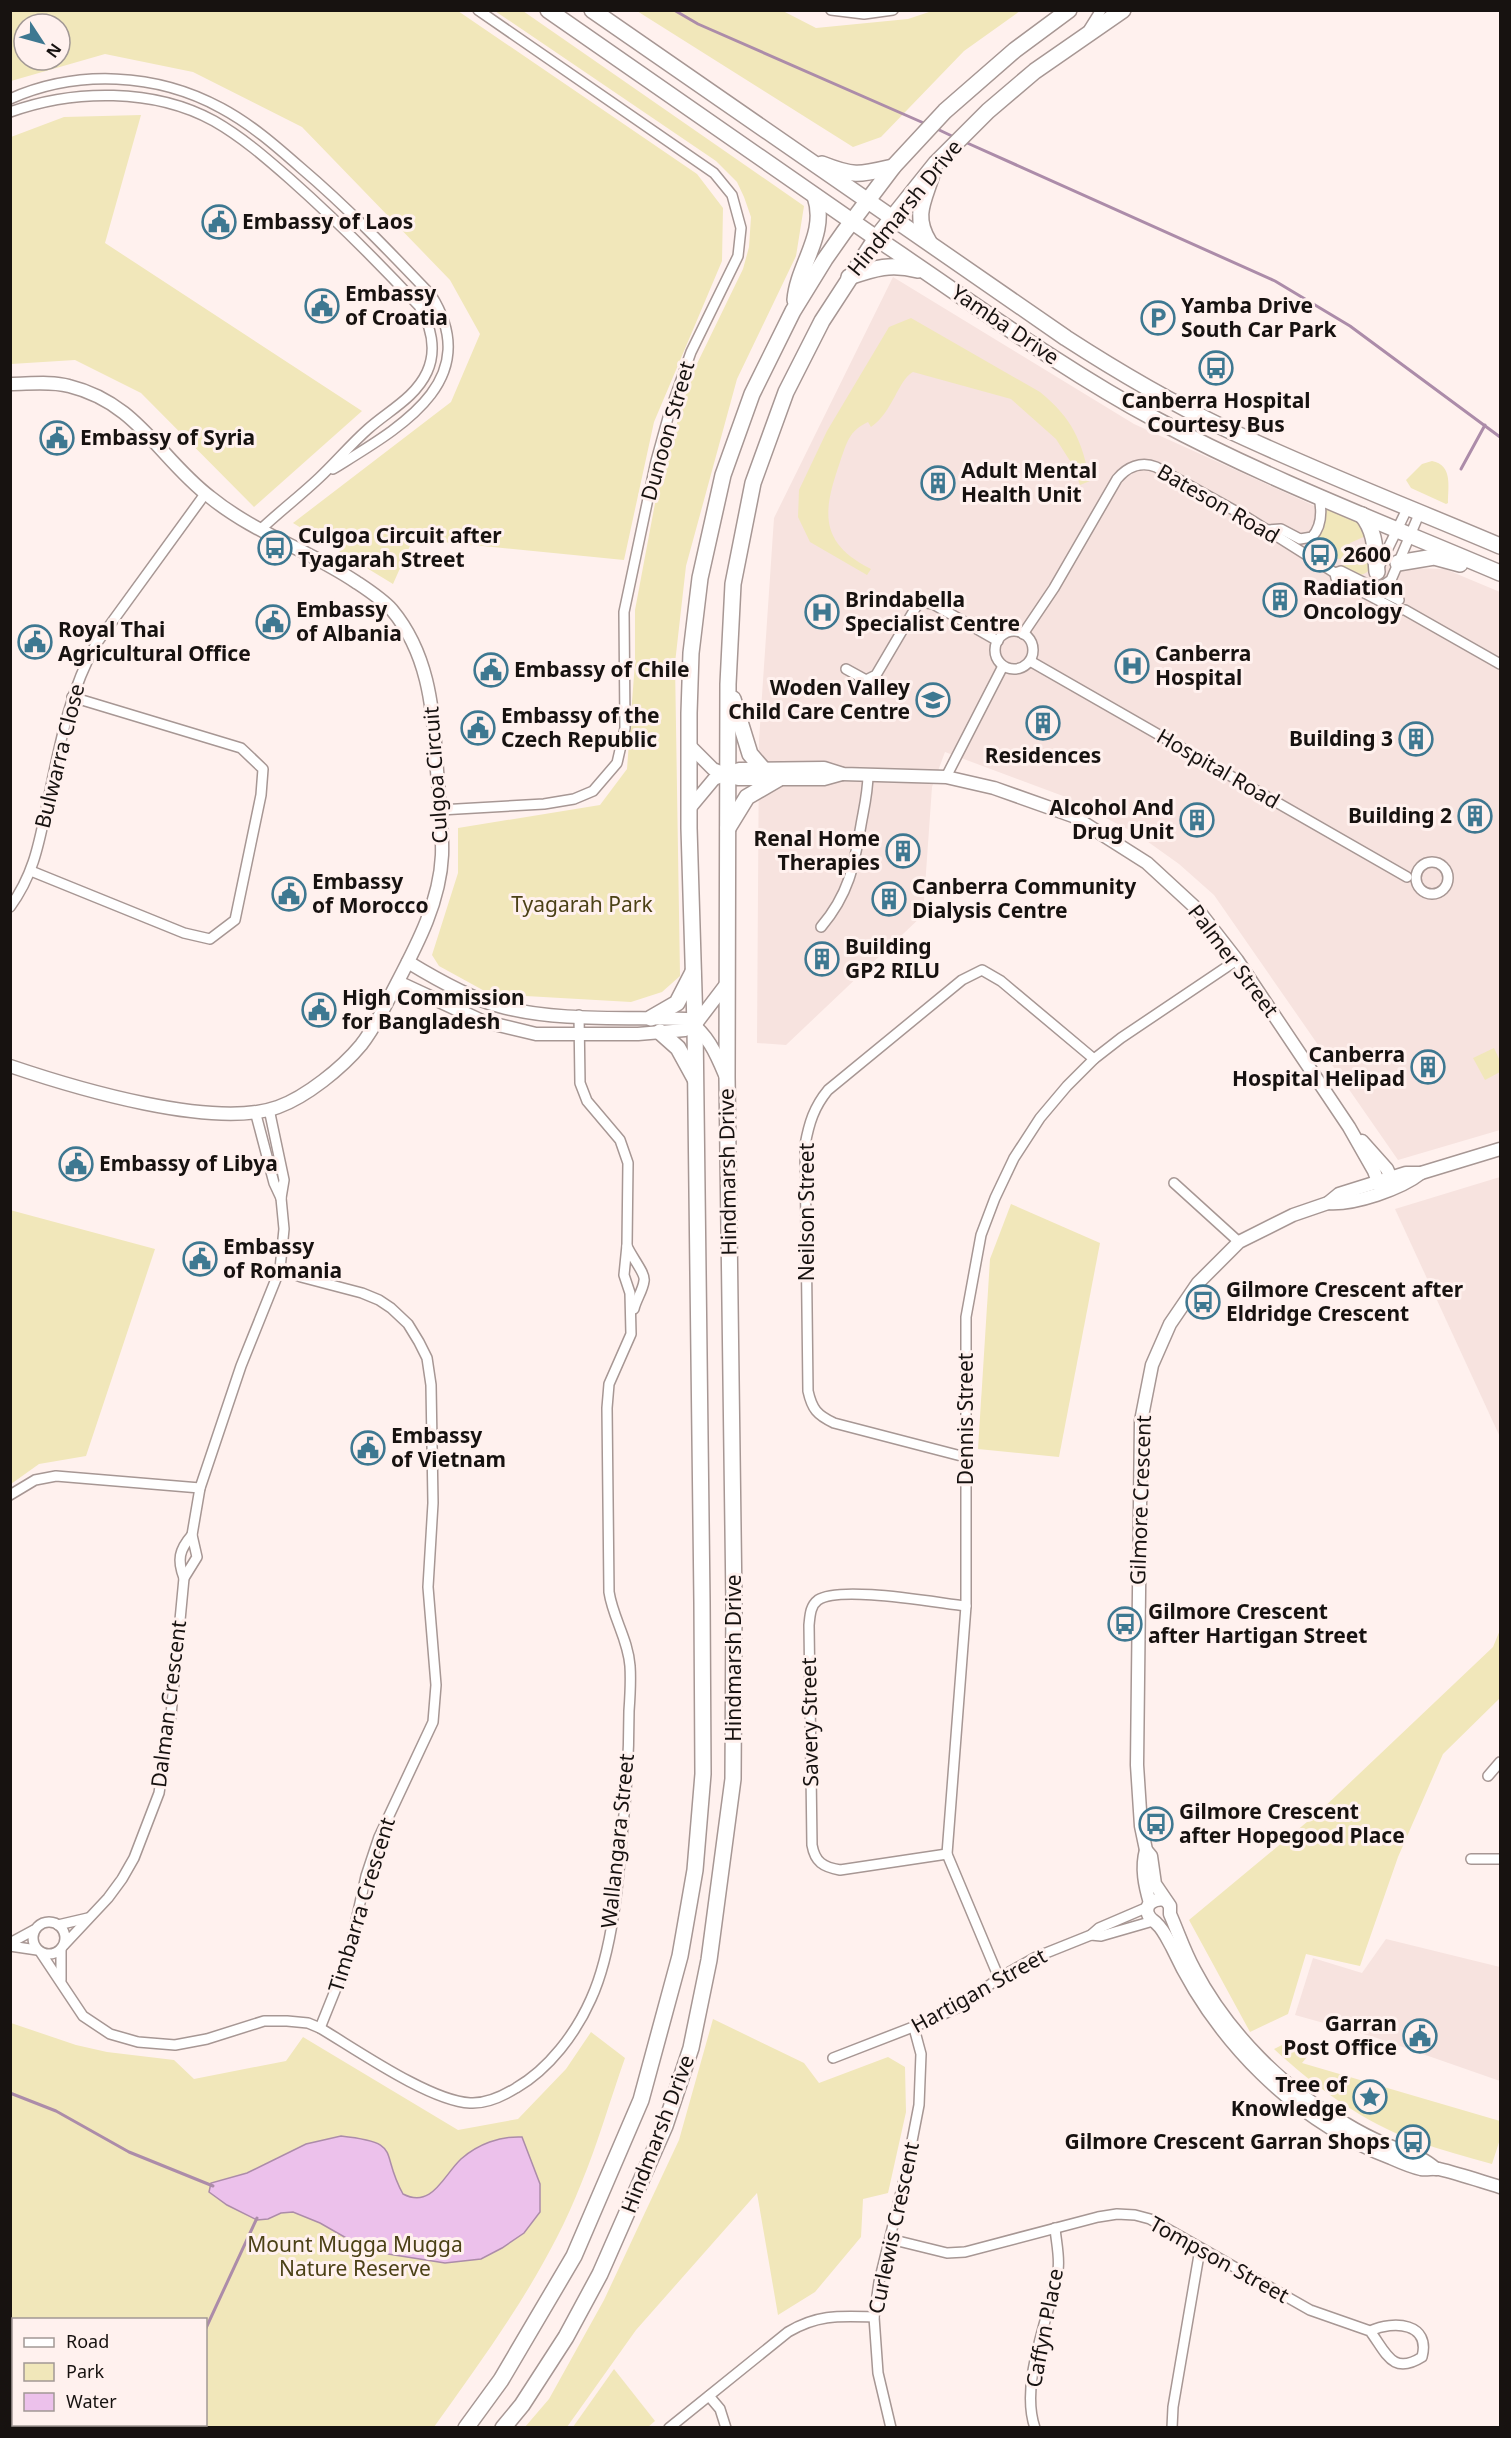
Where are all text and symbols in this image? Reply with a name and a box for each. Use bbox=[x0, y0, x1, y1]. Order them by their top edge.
north arrow bbox=[12, 12, 72, 72]
text: N bbox=[41, 39, 67, 63]
street label: Hindmarsh Drive bbox=[841, 134, 968, 281]
public building icon: Embassy of Laos bbox=[201, 204, 237, 240]
place label: Embassy of Laos bbox=[242, 207, 413, 235]
street label: Yamba Drive bbox=[946, 278, 1065, 371]
place label: Embassy of Croatia bbox=[345, 279, 448, 331]
public building icon: Embassy of Croatia bbox=[304, 288, 340, 324]
place label: Yamba Drive South Car Park bbox=[1181, 291, 1337, 343]
parking icon: Yamba Drive South Car Park bbox=[1140, 300, 1176, 336]
bus stop icon: Canberra Hospital Courtesy Bus bbox=[1198, 350, 1234, 386]
street label: Dunoon Street bbox=[634, 357, 700, 504]
place label: Canberra Hospital Courtesy Bus bbox=[1121, 386, 1311, 438]
public building icon: Embassy of Syria bbox=[39, 420, 75, 456]
place label: Embassy of Syria bbox=[80, 423, 255, 451]
place label: Adult Mental Health Unit bbox=[961, 456, 1097, 508]
street label: Bateson Road bbox=[1152, 457, 1285, 549]
building icon: Adult Mental Health Unit bbox=[920, 465, 956, 501]
place label: Culgoa Circuit after Tyagarah Street bbox=[298, 521, 502, 573]
bus stop icon: Culgoa Circuit after Tyagarah Street bbox=[257, 530, 293, 566]
bus stop icon: 2600 bbox=[1302, 537, 1338, 573]
place label: 2600 bbox=[1343, 540, 1391, 568]
place label: Radiation Oncology bbox=[1303, 573, 1404, 625]
building icon: Radiation Oncology bbox=[1262, 582, 1298, 618]
place label: Brindabella Specialist Centre bbox=[845, 585, 1020, 637]
hospital icon: Brindabella Specialist Centre bbox=[804, 594, 840, 630]
place label: Embassy of Albania bbox=[296, 595, 402, 647]
public building icon: Embassy of Albania bbox=[255, 604, 291, 640]
place label: Royal Thai Agricultural Office bbox=[58, 615, 251, 667]
public building icon: Royal Thai Agricultural Office bbox=[17, 624, 53, 660]
place label: Canberra Hospital bbox=[1155, 639, 1251, 691]
hospital icon: Canberra Hospital bbox=[1114, 648, 1150, 684]
public building icon: Embassy of Chile bbox=[473, 652, 509, 688]
place label: Embassy of Chile bbox=[514, 655, 690, 683]
place label: Woden Valley Child Care Centre bbox=[728, 673, 910, 725]
street label: Bulwarra Close bbox=[28, 681, 90, 831]
school or university icon: Woden Valley Child Care Centre bbox=[915, 682, 951, 718]
place label: Embassy of the Czech Republic bbox=[501, 701, 660, 753]
street label: Culgoa Circuit bbox=[416, 705, 454, 845]
building icon: Residences bbox=[1025, 705, 1061, 741]
public building icon: Embassy of the Czech Republic bbox=[460, 710, 496, 746]
building icon: Building 3 bbox=[1398, 721, 1434, 757]
street label: Hospital Road bbox=[1152, 722, 1285, 815]
place label: Building 3 bbox=[1289, 724, 1393, 752]
place label: Residences bbox=[985, 741, 1101, 769]
place label: Alcohol And Drug Unit bbox=[1049, 793, 1174, 845]
building icon: Building 2 bbox=[1457, 798, 1493, 834]
place label: Building 2 bbox=[1348, 801, 1452, 829]
building icon: Alcohol And Drug Unit bbox=[1179, 802, 1215, 838]
place label: Renal Home Therapies bbox=[754, 824, 880, 876]
building icon: Renal Home Therapies bbox=[885, 833, 921, 869]
place label: Embassy of Morocco bbox=[312, 867, 429, 919]
place label: Canberra Community Dialysis Centre bbox=[912, 872, 1136, 924]
public building icon: Embassy of Morocco bbox=[271, 876, 307, 912]
building icon: Canberra Community Dialysis Centre bbox=[871, 881, 907, 917]
park label: Tyagarah Park bbox=[511, 890, 653, 918]
street label: Palmer Street bbox=[1182, 898, 1286, 1023]
place label: Building GP2 RILU bbox=[845, 932, 940, 984]
building icon: Building GP2 RILU bbox=[804, 941, 840, 977]
place label: High Commission for Bangladesh bbox=[342, 983, 525, 1035]
public building icon: High Commission for Bangladesh bbox=[301, 992, 337, 1028]
place label: Canberra Hospital Helipad bbox=[1232, 1040, 1405, 1092]
building icon: Canberra Hospital Helipad bbox=[1410, 1049, 1446, 1085]
street label: Hindmarsh Drive bbox=[712, 1088, 742, 1256]
street label: Neilson Street bbox=[792, 1142, 820, 1281]
public building icon: Embassy of Libya bbox=[58, 1146, 94, 1182]
place label: Embassy of Libya bbox=[99, 1149, 278, 1177]
place label: Embassy of Romania bbox=[223, 1232, 342, 1284]
public building icon: Embassy of Romania bbox=[182, 1241, 218, 1277]
place label: Gilmore Crescent after Eldridge Crescent bbox=[1226, 1275, 1464, 1327]
bus stop icon: Gilmore Crescent after Eldridge Crescent bbox=[1185, 1284, 1221, 1320]
street label: Dennis Street bbox=[951, 1352, 979, 1485]
street label: Gilmore Crescent bbox=[1123, 1414, 1157, 1585]
place label: Embassy of Vietnam bbox=[391, 1421, 506, 1473]
public building icon: Embassy of Vietnam bbox=[350, 1430, 386, 1466]
street label: Hindmarsh Drive bbox=[719, 1574, 747, 1742]
place label: Gilmore Crescent after Hartigan Street bbox=[1148, 1597, 1367, 1649]
bus stop icon: Gilmore Crescent after Hartigan Street bbox=[1107, 1606, 1143, 1642]
street label: Dalman Crescent bbox=[144, 1618, 192, 1789]
street label: Savery Street bbox=[794, 1657, 824, 1787]
street label: Wallangara Street bbox=[594, 1752, 640, 1930]
place label: Gilmore Crescent after Hopegood Place bbox=[1179, 1797, 1405, 1849]
bus stop icon: Gilmore Crescent after Hopegood Place bbox=[1138, 1806, 1174, 1842]
street label: Timbarra Crescent bbox=[321, 1813, 401, 1996]
street label: Hartigan Street bbox=[906, 1941, 1052, 2039]
place label: Garran Post Office bbox=[1283, 2009, 1397, 2061]
public building icon: Garran Post Office bbox=[1402, 2018, 1438, 2054]
street label: Hindmarsh Drive bbox=[614, 2050, 700, 2217]
place label: Tree of Knowledge bbox=[1231, 2070, 1349, 2122]
place icon: Tree of Knowledge bbox=[1352, 2079, 1388, 2115]
bus stop icon: Gilmore Crescent Garran Shops bbox=[1395, 2124, 1431, 2160]
place label: Gilmore Crescent Garran Shops bbox=[1065, 2127, 1390, 2155]
street label: Curlewis Crescent bbox=[861, 2139, 925, 2316]
street label: Tompson Street bbox=[1145, 2209, 1295, 2309]
park label: Mount Mugga Mugga Nature Reserve bbox=[247, 2230, 463, 2282]
street label: Caffyn Place bbox=[1019, 2266, 1069, 2390]
legend bbox=[12, 2318, 207, 2426]
text: Road bbox=[66, 2329, 109, 2353]
text: Park bbox=[66, 2359, 104, 2383]
text: Water bbox=[66, 2389, 117, 2413]

